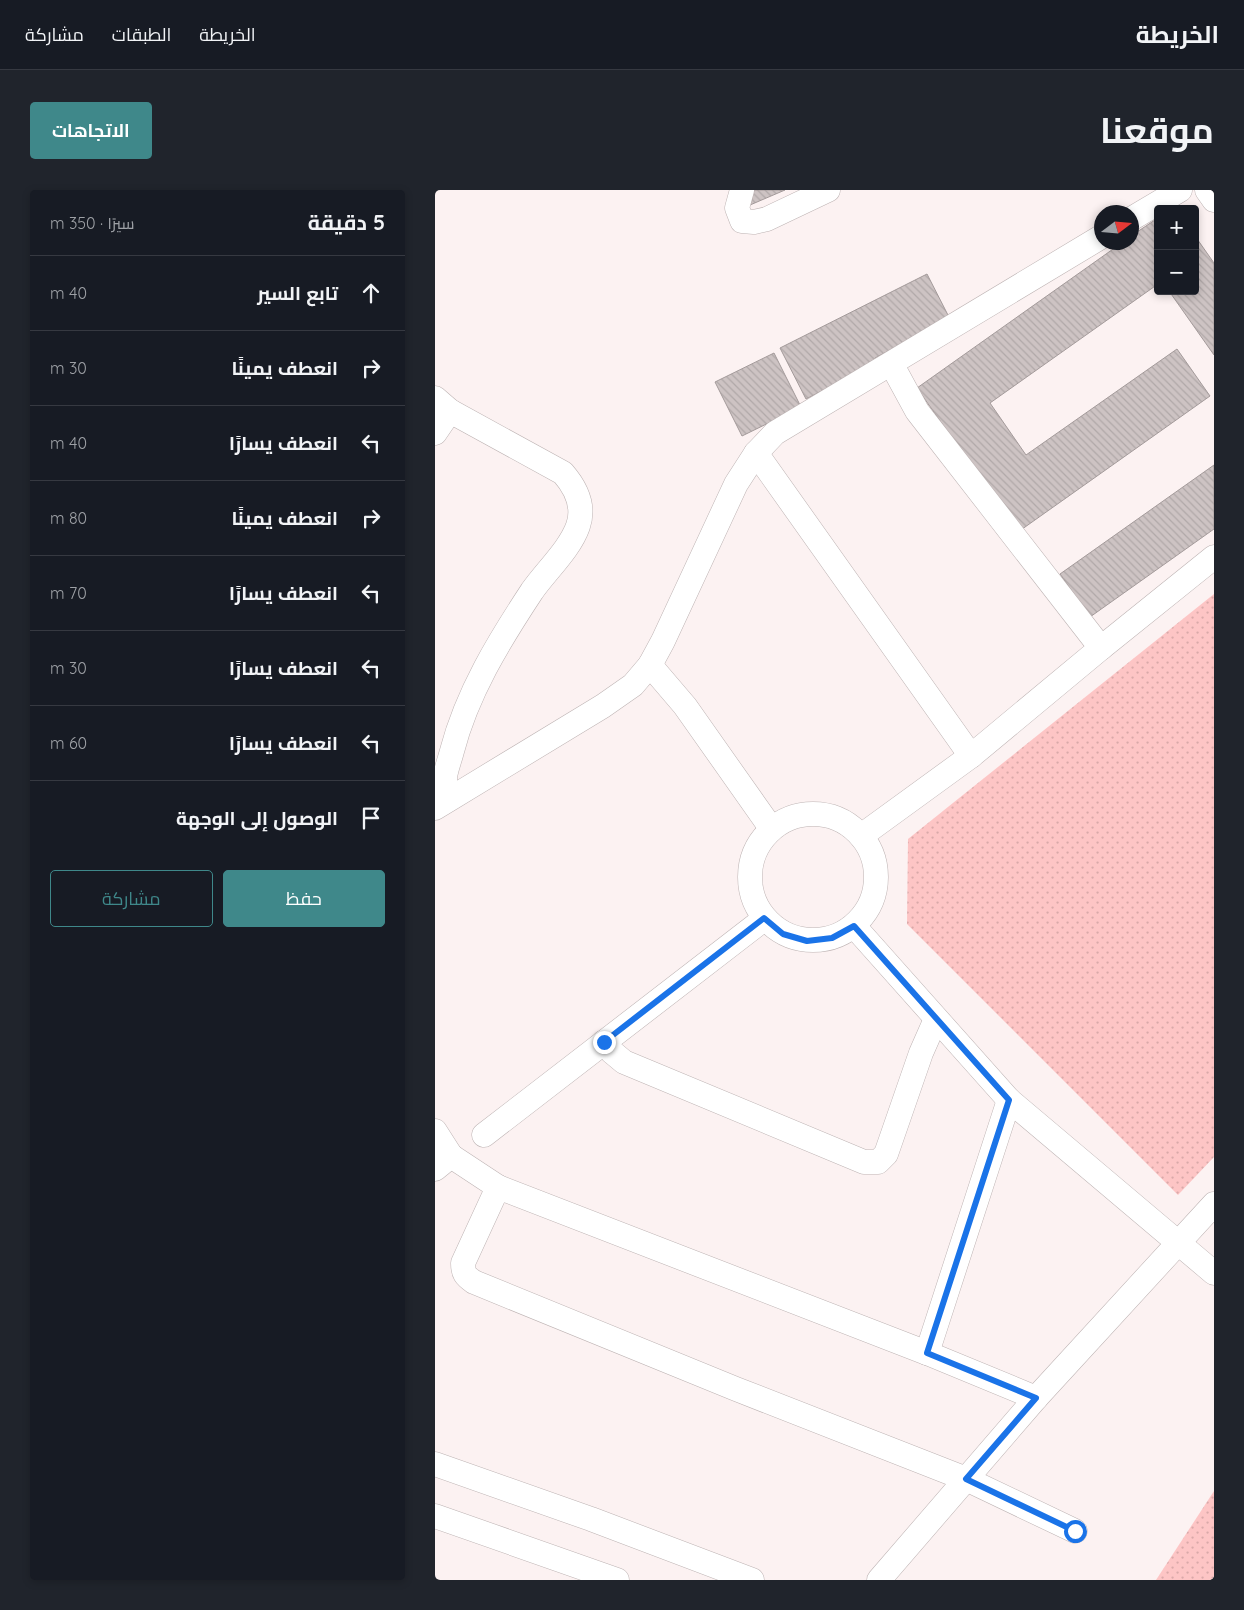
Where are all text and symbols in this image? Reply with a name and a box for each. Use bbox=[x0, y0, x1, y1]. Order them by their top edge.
text: الخريطة bbox=[1136, 19, 1219, 49]
text: مشاركة bbox=[25, 23, 84, 46]
text: الطبقات bbox=[112, 23, 171, 46]
text: الخريطة bbox=[199, 23, 256, 46]
button: الاتجاهات bbox=[30, 102, 152, 159]
text: موقعنا bbox=[1100, 108, 1214, 152]
north arrow bbox=[1094, 205, 1139, 250]
map controls bbox=[1154, 205, 1199, 295]
button: + bbox=[1154, 205, 1199, 250]
text: 5 دقيقة bbox=[308, 209, 385, 235]
text: سيرًا · 350 m bbox=[50, 213, 135, 233]
button: − bbox=[1154, 250, 1199, 295]
icon: ahead bbox=[357, 279, 385, 307]
text: تابع السير bbox=[257, 281, 338, 305]
text: 40 m bbox=[50, 283, 87, 303]
icon: right bbox=[357, 354, 385, 382]
text: انعطف يمينًا bbox=[231, 356, 338, 380]
text: 30 m bbox=[50, 358, 87, 378]
icon: left bbox=[357, 429, 385, 457]
text: انعطف يسارًا bbox=[229, 431, 338, 455]
text: 40 m bbox=[50, 433, 87, 453]
icon: right bbox=[357, 504, 385, 532]
text: انعطف يمينًا bbox=[231, 506, 338, 530]
text: 80 m bbox=[50, 508, 87, 528]
icon: left bbox=[357, 579, 385, 607]
text: انعطف يسارًا bbox=[229, 581, 338, 605]
text: 70 m bbox=[50, 583, 87, 603]
icon: left bbox=[357, 654, 385, 682]
text: انعطف يسارًا bbox=[229, 656, 338, 680]
text: 30 m bbox=[50, 658, 87, 678]
icon: left bbox=[357, 729, 385, 757]
text: انعطف يسارًا bbox=[229, 731, 338, 755]
text: 60 m bbox=[50, 733, 87, 753]
icon: arrive bbox=[357, 804, 385, 832]
text: الوصول إلى الوجهة bbox=[176, 806, 338, 830]
button: مشاركة bbox=[50, 870, 213, 927]
button: حفظ bbox=[223, 870, 385, 927]
route end bbox=[593, 1031, 616, 1054]
route start bbox=[1064, 1520, 1087, 1543]

